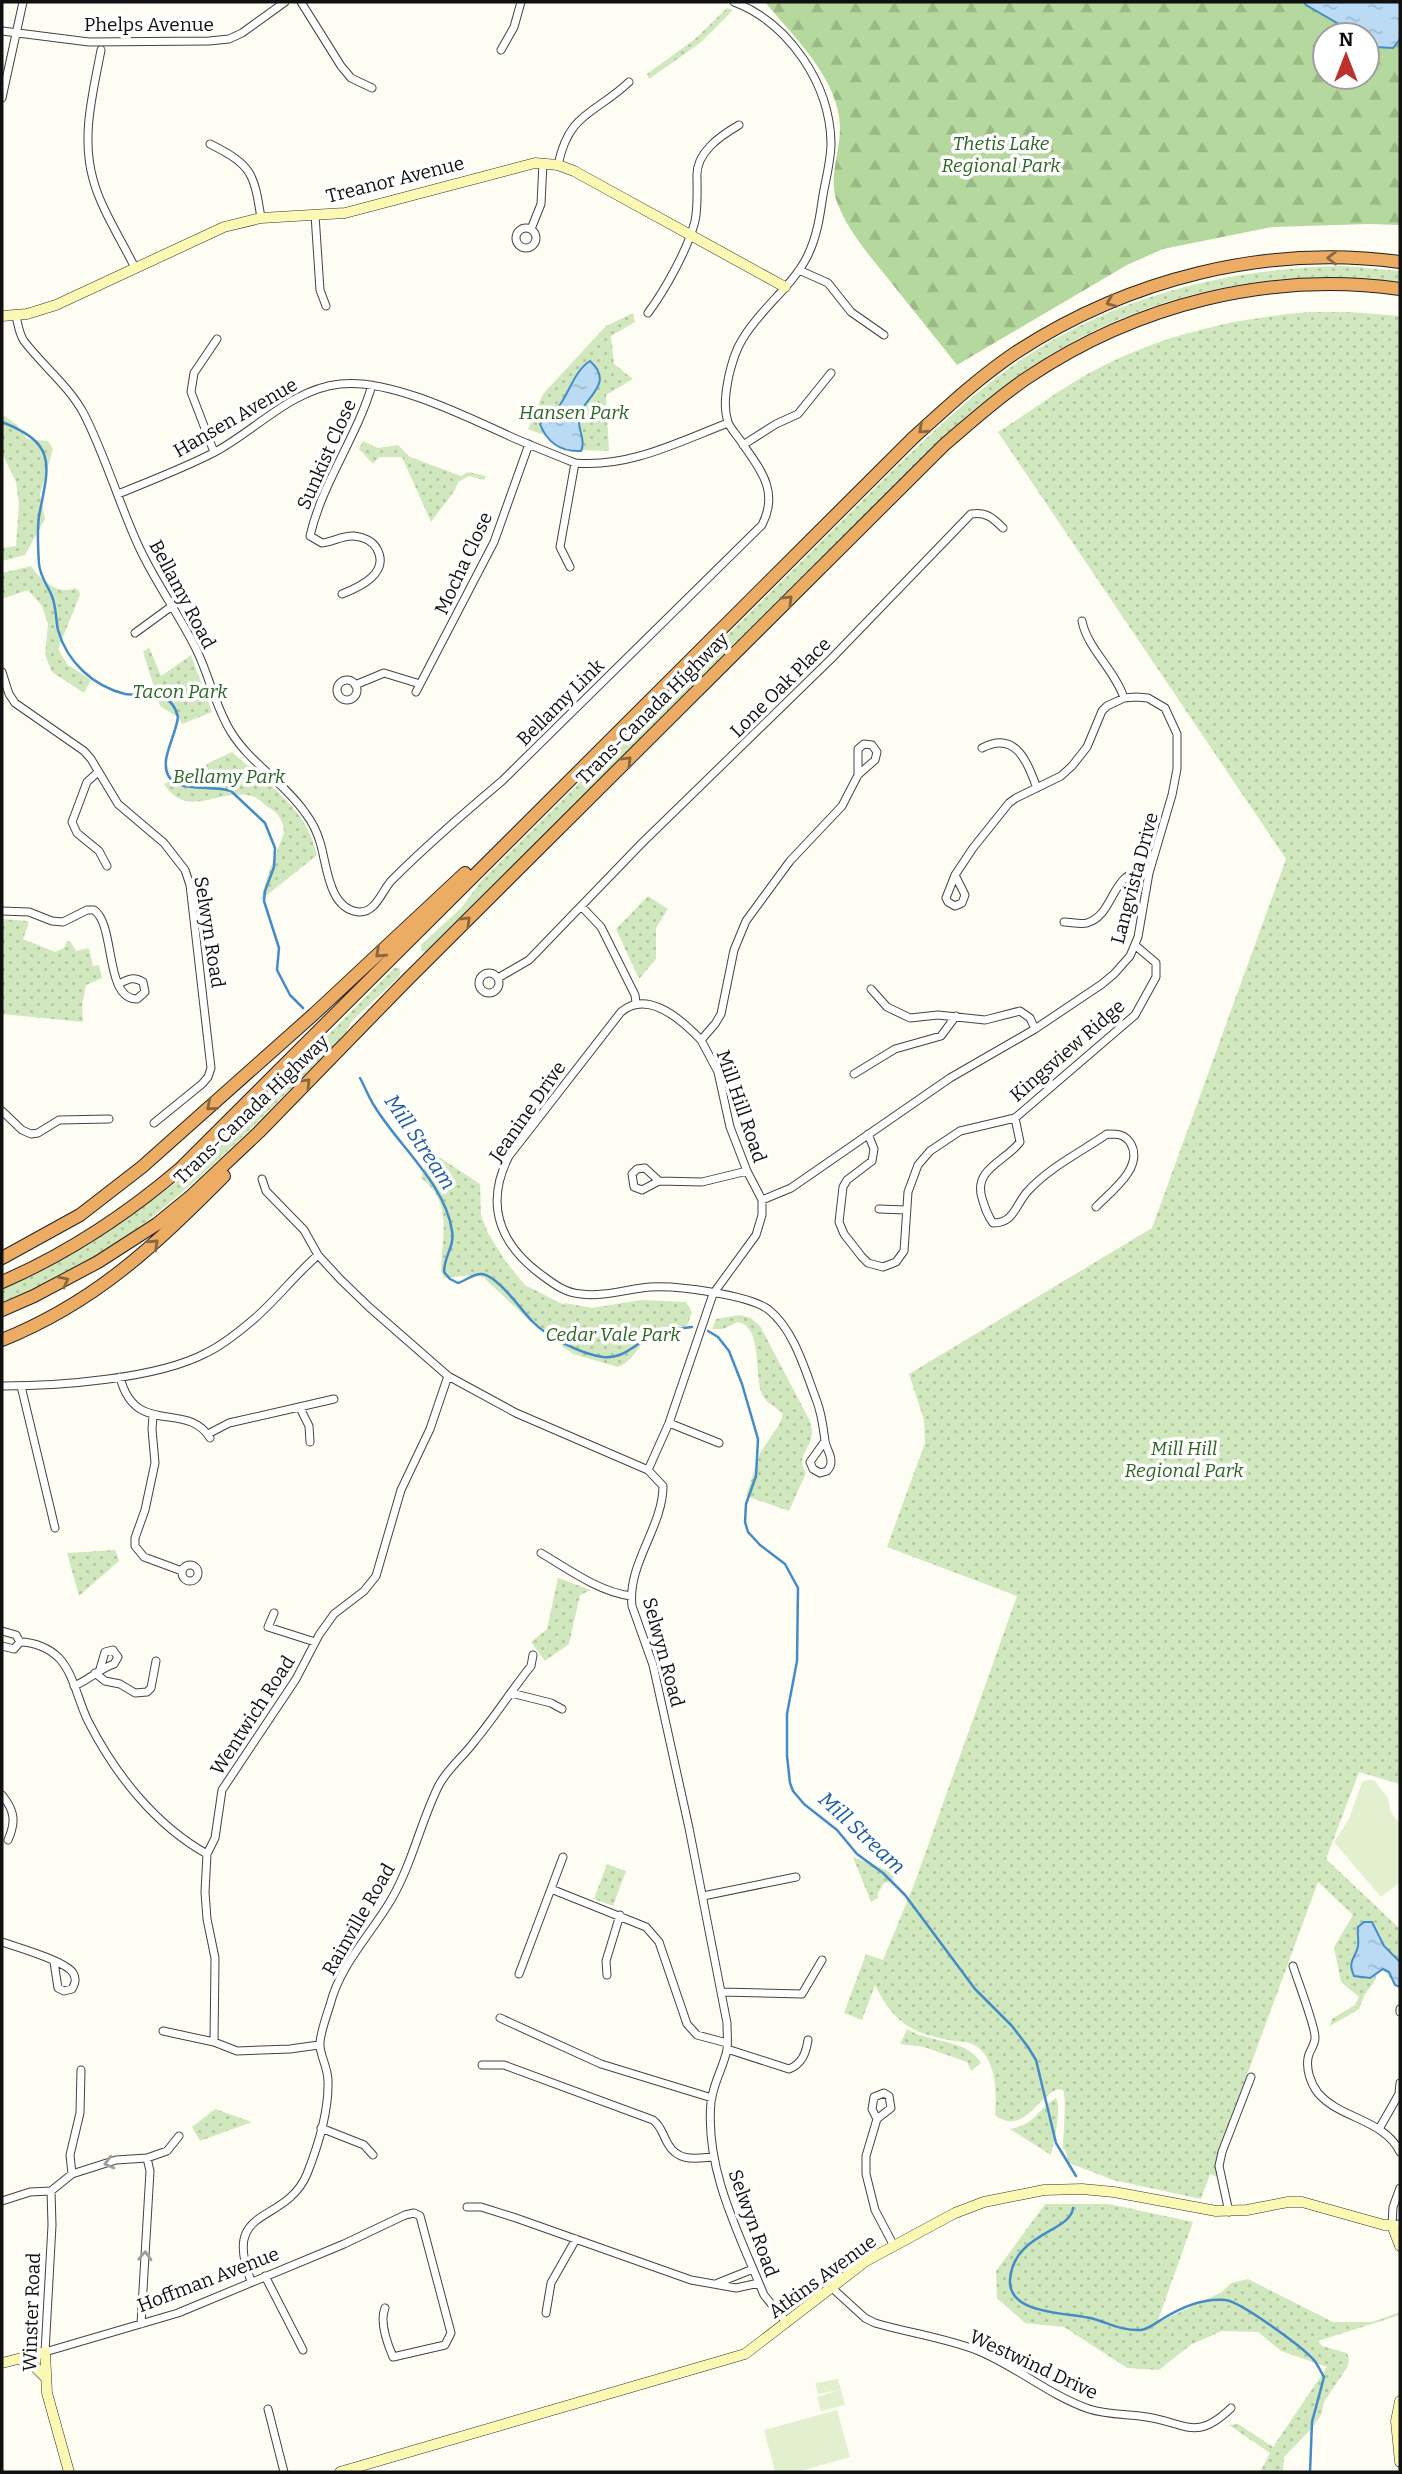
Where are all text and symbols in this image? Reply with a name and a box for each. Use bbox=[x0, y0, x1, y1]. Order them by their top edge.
street label: Phelps Avenue bbox=[84, 13, 214, 36]
north arrow bbox=[1311, 21, 1381, 91]
text: N bbox=[1339, 28, 1354, 51]
park label: Thetis Lake Regional Park bbox=[941, 132, 1061, 177]
street label: Treanor Avenue bbox=[324, 151, 466, 208]
one-way arrow bbox=[1326, 250, 1337, 266]
one-way arrow bbox=[1105, 294, 1118, 308]
street label: Hansen Avenue bbox=[169, 373, 301, 462]
street label: Sunkist Close bbox=[292, 395, 361, 513]
park label: Hansen Park bbox=[519, 401, 630, 424]
one-way arrow bbox=[918, 420, 931, 433]
street label: Mocha Close bbox=[430, 508, 497, 618]
street label: Bellamy Road bbox=[144, 536, 221, 652]
one-way arrow bbox=[780, 595, 793, 608]
street label: Trans-Canada Highway bbox=[571, 627, 734, 789]
street label: Lone Oak Place bbox=[725, 632, 835, 742]
street label: Bellamy Link bbox=[512, 654, 609, 751]
park label: Tacon Park bbox=[132, 680, 228, 703]
one-way arrow bbox=[619, 756, 632, 769]
park label: Bellamy Park bbox=[173, 765, 286, 788]
street label: Langvista Drive bbox=[1106, 810, 1163, 947]
street label: Selwyn Road bbox=[189, 875, 230, 990]
one-way arrow bbox=[458, 917, 471, 930]
one-way arrow bbox=[375, 945, 388, 958]
street label: Kingsview Ridge bbox=[1005, 994, 1129, 1106]
street label: Trans-Canada Highway bbox=[169, 1029, 334, 1189]
street label: Mill Hill Road bbox=[712, 1047, 772, 1165]
street label: Jeanine Drive bbox=[484, 1057, 571, 1167]
one-way arrow bbox=[298, 1078, 311, 1091]
water label: Mill Stream bbox=[379, 1089, 461, 1195]
one-way arrow bbox=[206, 1098, 219, 1110]
one-way arrow bbox=[146, 1240, 159, 1253]
one-way arrow bbox=[57, 1276, 69, 1289]
park label: Cedar Vale Park bbox=[545, 1323, 681, 1346]
park label: Mill Hill Regional Park bbox=[1124, 1437, 1244, 1482]
street label: Selwyn Road bbox=[638, 1595, 689, 1710]
street label: Wentwich Road bbox=[205, 1651, 300, 1779]
water label: Mill Stream bbox=[813, 1786, 911, 1880]
street label: Rainville Road bbox=[317, 1859, 400, 1979]
one-way arrow bbox=[103, 2155, 115, 2169]
street label: Selwyn Road bbox=[723, 2166, 784, 2280]
street label: Atkins Avenue bbox=[764, 2230, 881, 2323]
street label: Hoffman Avenue bbox=[134, 2242, 282, 2317]
one-way arrow bbox=[137, 2250, 152, 2261]
street label: Winster Road bbox=[18, 2252, 45, 2372]
street label: Westwind Drive bbox=[966, 2325, 1102, 2404]

